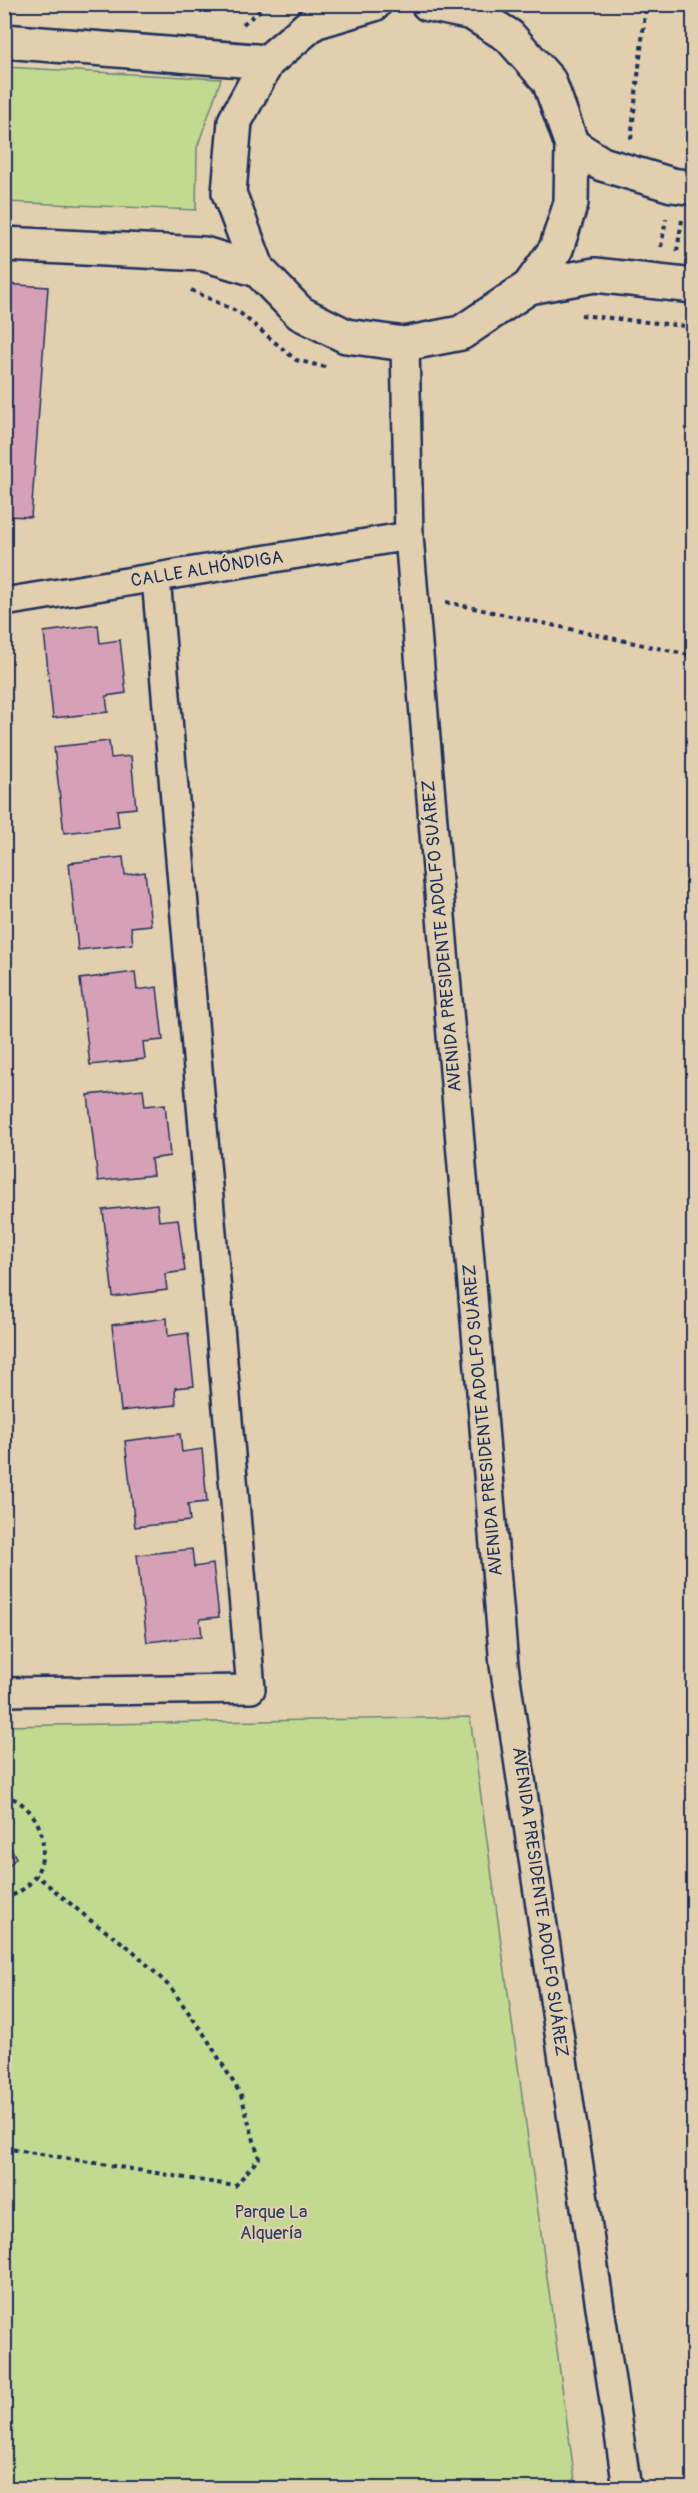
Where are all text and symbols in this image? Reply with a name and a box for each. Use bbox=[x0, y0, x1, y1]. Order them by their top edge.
street label: CALLE ALHÓNDIGA bbox=[129, 545, 285, 592]
street label: AVENIDA PRESIDENTE ADOLFO SUÁREZ bbox=[417, 779, 467, 1093]
street label: AVENIDA PRESIDENTE ADOLFO SUÁREZ bbox=[458, 1263, 508, 1577]
street label: AVENIDA PRESIDENTE ADOLFO SUÁREZ bbox=[507, 1745, 573, 2059]
park label: Parque La Alquería bbox=[235, 2201, 307, 2245]

